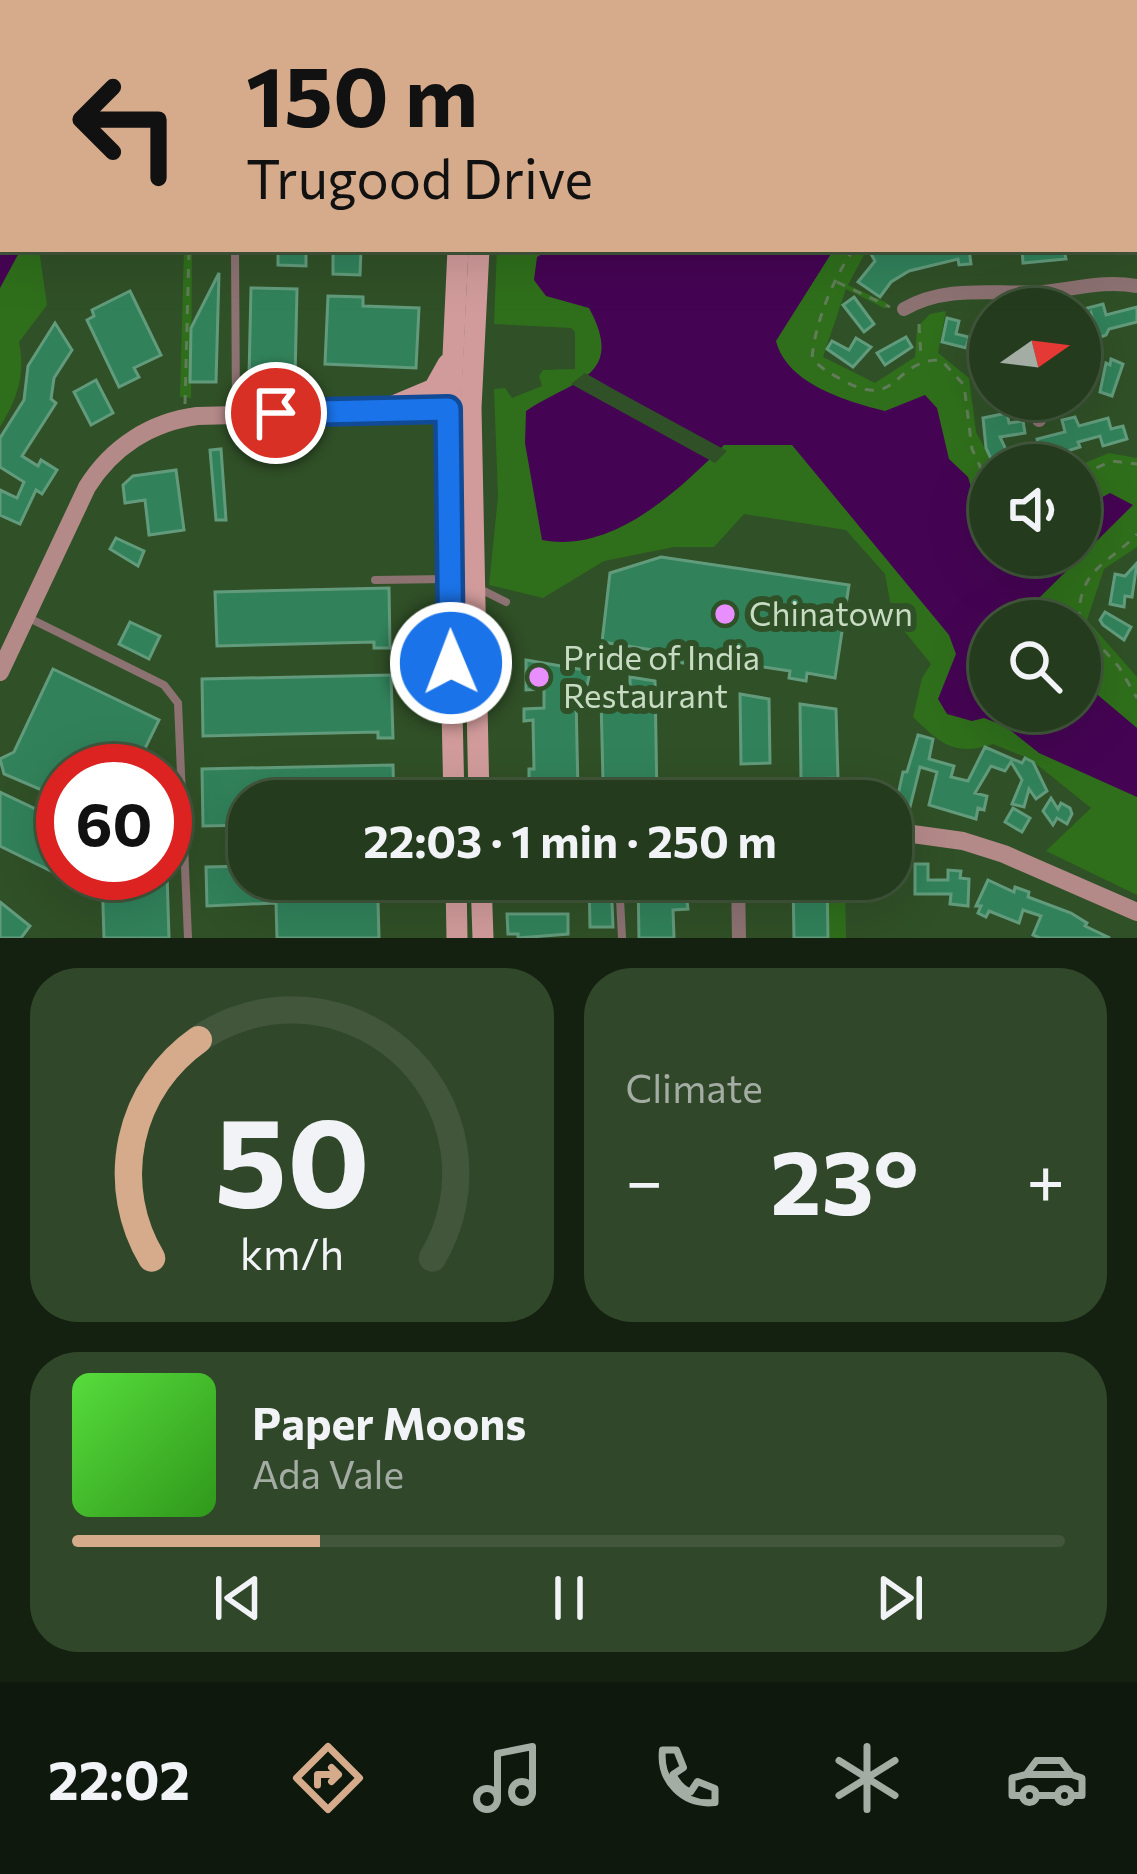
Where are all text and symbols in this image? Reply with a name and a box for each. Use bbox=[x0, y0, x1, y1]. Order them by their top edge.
text: 150 m bbox=[246, 42, 478, 144]
icon: left bbox=[48, 48, 204, 204]
text: Trugood Drive bbox=[246, 144, 593, 210]
north arrow bbox=[969, 288, 1101, 420]
map controls bbox=[969, 288, 1101, 732]
pin bbox=[225, 362, 327, 464]
icon: arrive bbox=[243, 380, 309, 446]
button: sound bbox=[969, 444, 1101, 576]
place label: Chinatown bbox=[749, 592, 913, 633]
position arrow bbox=[388, 600, 514, 726]
button: search bbox=[969, 600, 1101, 732]
marker: Chinatown bbox=[712, 601, 738, 627]
place label: Pride of India Restaurant bbox=[563, 636, 760, 715]
marker: Pride of India Restaurant bbox=[526, 664, 552, 690]
speed limit sign: 60 bbox=[36, 744, 192, 900]
text: 22:03 · 1 min · 250 m bbox=[363, 812, 777, 867]
text: Climate bbox=[626, 1063, 763, 1111]
text: 50 bbox=[214, 1080, 370, 1233]
text: 23° bbox=[770, 1123, 919, 1234]
text: − bbox=[626, 1138, 663, 1219]
text: + bbox=[1026, 1138, 1065, 1219]
text: km/h bbox=[240, 1226, 344, 1279]
text: Paper Moons bbox=[252, 1394, 526, 1449]
text: Ada Vale bbox=[252, 1449, 404, 1497]
icon: previous bbox=[205, 1565, 271, 1631]
icon: pause bbox=[536, 1565, 602, 1631]
icon: next bbox=[867, 1565, 933, 1631]
icon: directions bbox=[286, 1736, 370, 1820]
icon: music bbox=[466, 1736, 550, 1820]
icon: phone bbox=[645, 1736, 729, 1820]
icon: climate bbox=[825, 1736, 909, 1820]
icon: car bbox=[1005, 1736, 1089, 1820]
text: 22:02 bbox=[48, 1745, 190, 1811]

